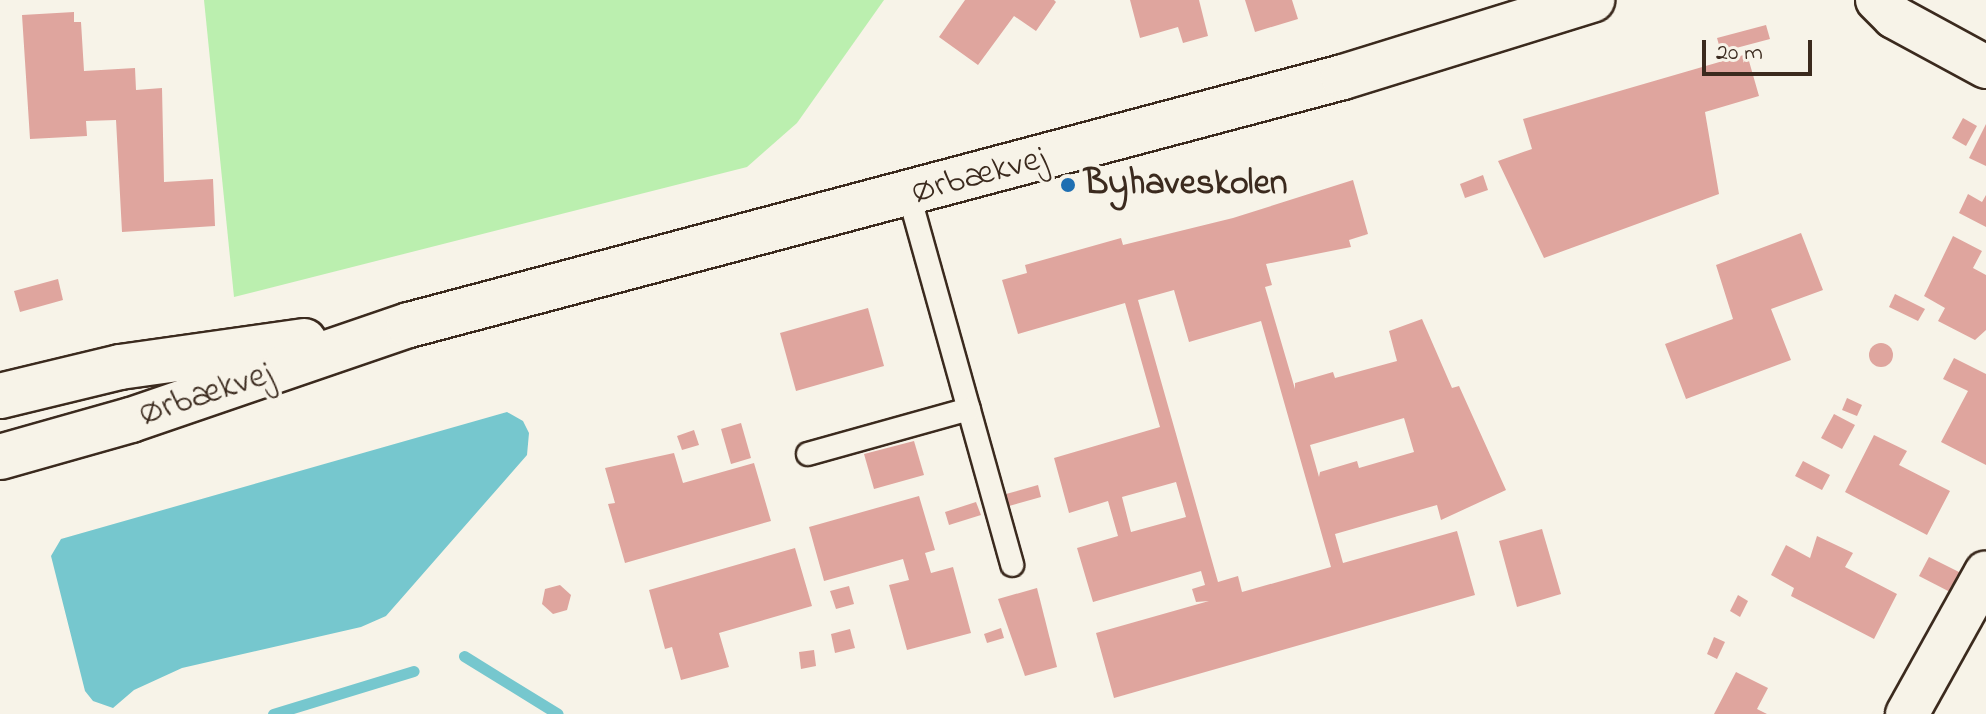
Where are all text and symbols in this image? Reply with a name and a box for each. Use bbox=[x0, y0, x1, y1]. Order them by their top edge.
scale bar bbox=[1706, 24, 1816, 74]
text: 20 m bbox=[1716, 36, 1763, 71]
street label: Ørbækvej bbox=[907, 137, 1051, 215]
place label: Byhaveskolen bbox=[1084, 163, 1288, 207]
marker: Byhaveskolen bbox=[1059, 176, 1077, 194]
street label: Ørbækvej bbox=[134, 353, 278, 437]

